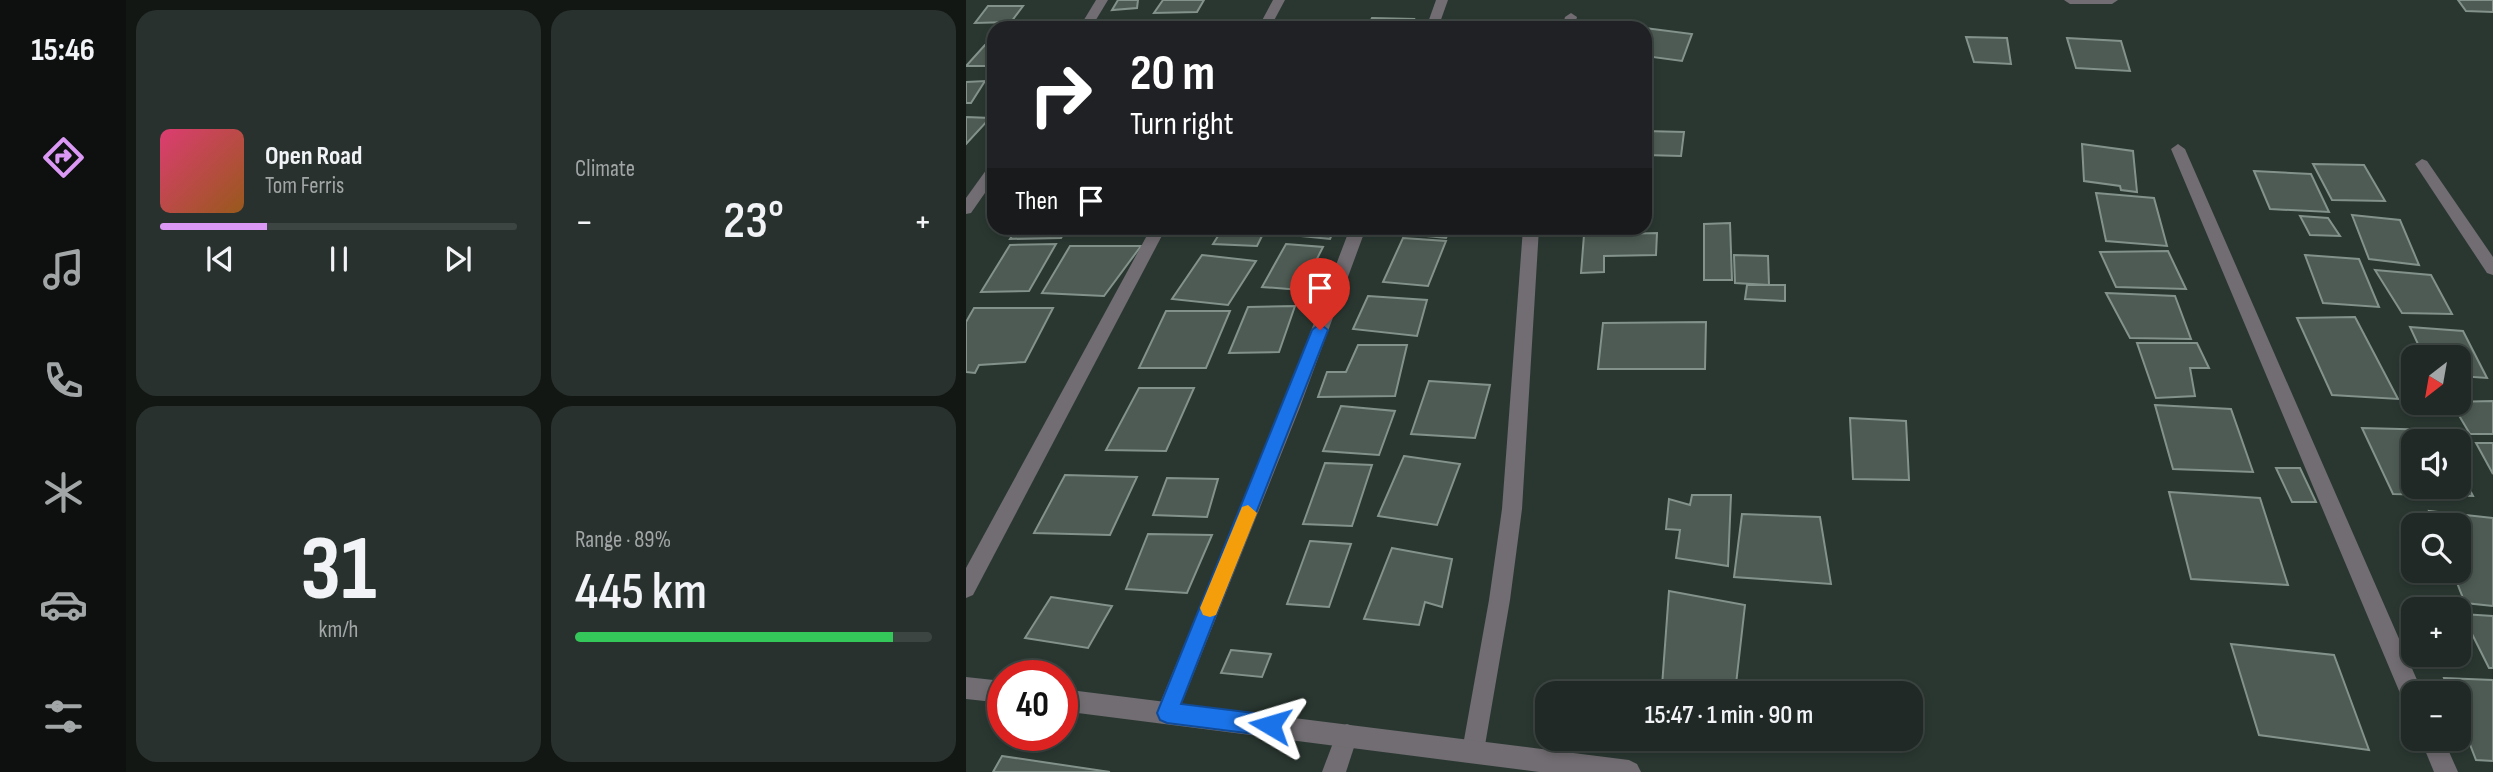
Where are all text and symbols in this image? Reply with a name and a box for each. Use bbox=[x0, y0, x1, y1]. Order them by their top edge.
text: 15:46 bbox=[31, 31, 95, 70]
text: 20 m bbox=[1130, 45, 1215, 104]
icon: right bbox=[1015, 49, 1106, 140]
text: Turn right bbox=[1130, 105, 1234, 144]
icon: directions bbox=[39, 133, 88, 182]
text: Open Road bbox=[265, 141, 362, 172]
text: Climate bbox=[575, 155, 635, 183]
text: Tom Ferris bbox=[265, 172, 344, 200]
icon: arrive bbox=[1072, 182, 1110, 220]
text: Then bbox=[1015, 186, 1058, 217]
text: 23° bbox=[723, 190, 784, 253]
text: − bbox=[575, 200, 594, 245]
text: + bbox=[913, 200, 932, 245]
icon: previous bbox=[201, 240, 239, 278]
icon: pause bbox=[320, 240, 358, 278]
icon: next bbox=[439, 240, 477, 278]
icon: music bbox=[39, 245, 88, 294]
pin bbox=[1290, 258, 1350, 330]
icon: arrive bbox=[1301, 269, 1339, 307]
north arrow bbox=[2401, 345, 2471, 415]
map controls bbox=[2401, 345, 2471, 751]
icon: phone bbox=[39, 356, 88, 405]
button: sound bbox=[2401, 429, 2471, 499]
icon: climate bbox=[39, 468, 88, 517]
button: search bbox=[2401, 513, 2471, 583]
text: 31 bbox=[300, 516, 377, 625]
text: Range · 89% bbox=[575, 526, 671, 554]
text: 445 km bbox=[575, 561, 707, 624]
icon: car bbox=[39, 580, 88, 629]
button: + bbox=[2401, 597, 2471, 667]
text: km/h bbox=[319, 616, 358, 644]
speed limit sign: 40 bbox=[987, 660, 1078, 751]
button: − bbox=[2401, 681, 2471, 751]
position arrow bbox=[1233, 688, 1307, 762]
icon: filters bbox=[39, 692, 88, 741]
text: 15:47 · 1 min · 90 m bbox=[1645, 700, 1813, 731]

